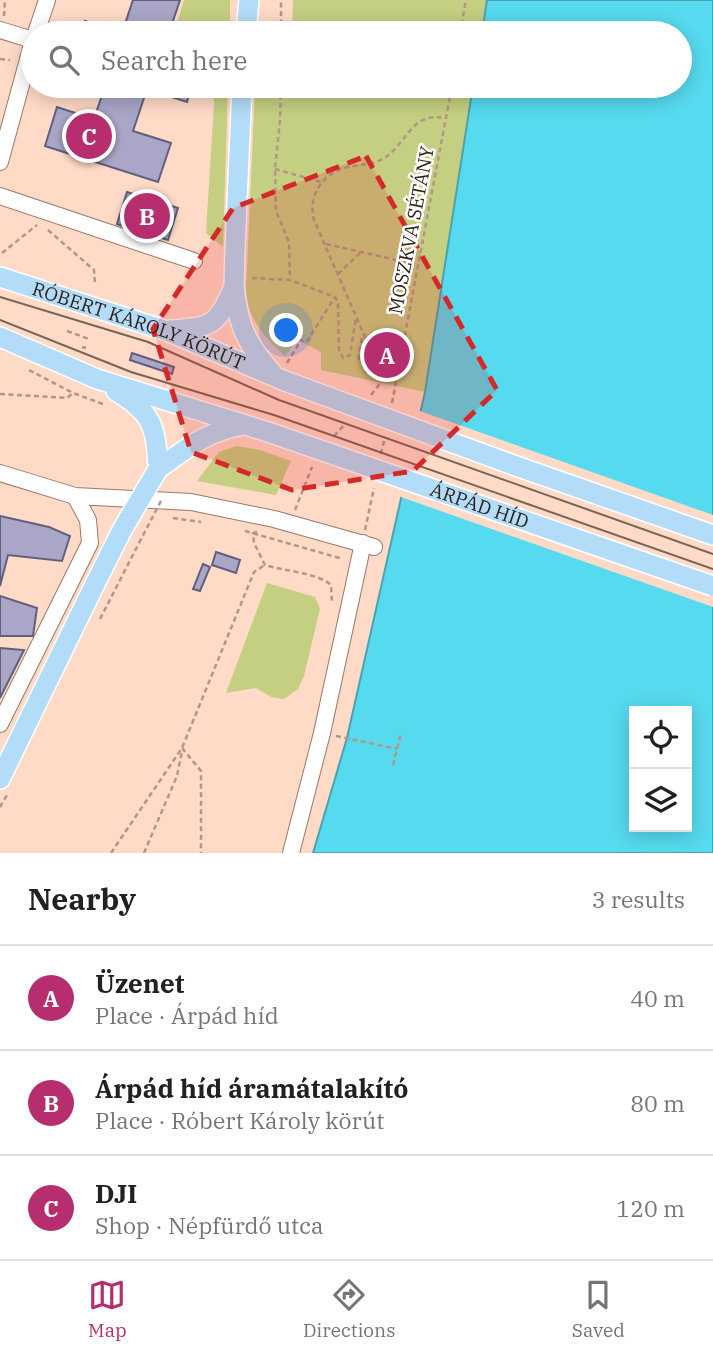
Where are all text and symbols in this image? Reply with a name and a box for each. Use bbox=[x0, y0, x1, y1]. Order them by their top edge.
search box bbox=[21, 21, 692, 98]
icon: search bbox=[45, 41, 83, 79]
text: Search here bbox=[101, 43, 247, 77]
pin: C bbox=[66, 110, 112, 162]
street label: MOSZKVA SÉTÁNY bbox=[383, 144, 439, 316]
pin: B bbox=[124, 190, 170, 242]
street label: RÓBERT KÁROLY KÖRÚT bbox=[29, 276, 249, 375]
your location bbox=[269, 313, 303, 347]
pin: A bbox=[364, 329, 410, 381]
street label: ÁRPÁD HÍD bbox=[427, 477, 532, 533]
map controls bbox=[629, 706, 692, 832]
button: locate bbox=[629, 706, 692, 769]
button: layers bbox=[629, 769, 692, 832]
text: Nearby bbox=[28, 879, 136, 918]
text: 3 results bbox=[592, 884, 685, 914]
text: Üzenet bbox=[95, 966, 184, 1000]
text: A bbox=[43, 983, 59, 1013]
text: 40 m bbox=[630, 983, 685, 1013]
text: Place · Árpád híd bbox=[95, 1000, 279, 1030]
text: Árpád híd áramátalakító bbox=[95, 1071, 408, 1105]
text: B bbox=[43, 1088, 59, 1118]
text: 80 m bbox=[630, 1088, 685, 1118]
text: Place · Róbert Károly körút bbox=[95, 1105, 384, 1135]
text: DJI bbox=[95, 1176, 137, 1210]
text: C bbox=[43, 1193, 59, 1223]
text: 120 m bbox=[616, 1193, 685, 1223]
text: Shop · Népfürdő utca bbox=[95, 1210, 324, 1240]
tab: Map bbox=[88, 1276, 127, 1342]
tab: Directions bbox=[303, 1276, 396, 1342]
tab: Saved bbox=[572, 1276, 625, 1342]

